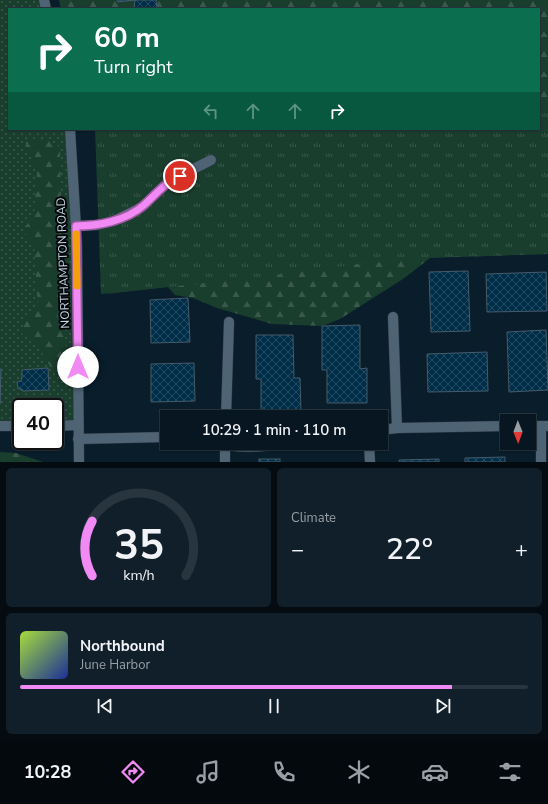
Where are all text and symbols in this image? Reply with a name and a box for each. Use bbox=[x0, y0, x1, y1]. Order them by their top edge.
text: 60 m bbox=[94, 19, 160, 57]
icon: right bbox=[28, 24, 80, 76]
text: Turn right bbox=[94, 55, 173, 79]
icon: left bbox=[200, 100, 222, 122]
icon: ahead bbox=[242, 100, 264, 122]
icon: ahead bbox=[284, 100, 306, 122]
icon: right bbox=[326, 100, 348, 122]
pin bbox=[163, 159, 197, 193]
icon: arrive bbox=[169, 165, 191, 187]
street label: NORTHAMPTON ROAD bbox=[53, 197, 73, 329]
position arrow bbox=[57, 346, 99, 388]
speed limit sign: 40 bbox=[12, 398, 64, 450]
north arrow bbox=[500, 414, 536, 450]
map controls bbox=[500, 414, 536, 450]
text: 10:29 · 1 min · 110 m bbox=[202, 420, 346, 440]
text: Climate bbox=[291, 509, 336, 527]
text: 35 bbox=[114, 516, 163, 573]
text: 22° bbox=[386, 529, 433, 570]
text: − bbox=[291, 535, 304, 565]
text: + bbox=[515, 535, 528, 565]
text: km/h bbox=[123, 565, 154, 584]
text: Northbound bbox=[80, 636, 165, 656]
text: June Harbor bbox=[80, 656, 150, 674]
icon: previous bbox=[94, 695, 116, 717]
icon: pause bbox=[263, 695, 285, 717]
icon: next bbox=[432, 695, 454, 717]
icon: directions bbox=[119, 758, 147, 786]
icon: music bbox=[194, 758, 222, 786]
icon: phone bbox=[270, 758, 298, 786]
icon: climate bbox=[345, 758, 373, 786]
icon: car bbox=[421, 758, 449, 786]
icon: filters bbox=[496, 758, 524, 786]
text: 10:28 bbox=[24, 760, 71, 784]

